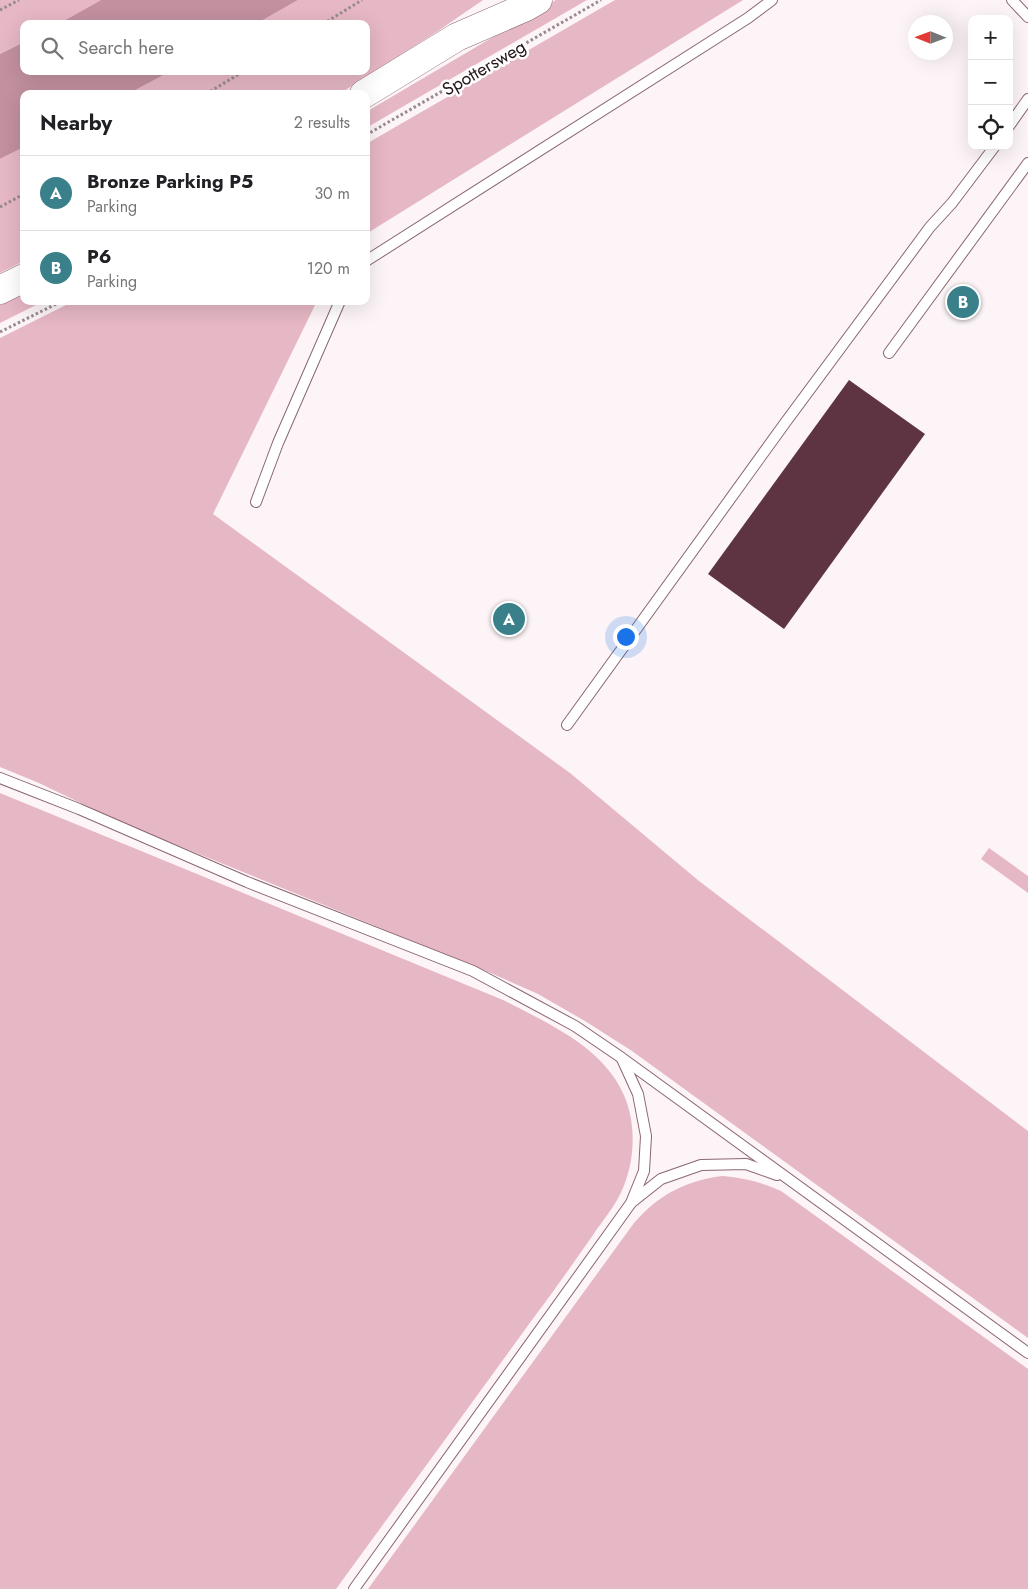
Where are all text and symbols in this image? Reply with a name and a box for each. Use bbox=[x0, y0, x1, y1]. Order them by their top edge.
north arrow bbox=[908, 15, 953, 60]
map controls bbox=[968, 15, 1013, 150]
button: + bbox=[968, 15, 1013, 60]
search box bbox=[20, 20, 370, 75]
icon: search bbox=[38, 34, 66, 62]
text: Search here bbox=[78, 34, 174, 61]
street label: Spottersweg bbox=[437, 34, 531, 102]
button: − bbox=[968, 60, 1013, 105]
button: locate bbox=[968, 105, 1013, 150]
text: Nearby bbox=[40, 108, 112, 138]
text: 2 results bbox=[294, 111, 350, 134]
text: Bronze Parking P5 bbox=[87, 168, 253, 195]
text: A bbox=[50, 182, 62, 205]
text: 30 m bbox=[314, 182, 350, 205]
text: Parking bbox=[87, 195, 137, 218]
text: P6 bbox=[87, 243, 112, 270]
text: B bbox=[51, 257, 61, 280]
text: 120 m bbox=[307, 257, 350, 280]
text: Parking bbox=[87, 270, 137, 293]
pin: B bbox=[947, 283, 979, 321]
pin: A bbox=[493, 600, 525, 638]
your location bbox=[613, 624, 639, 650]

